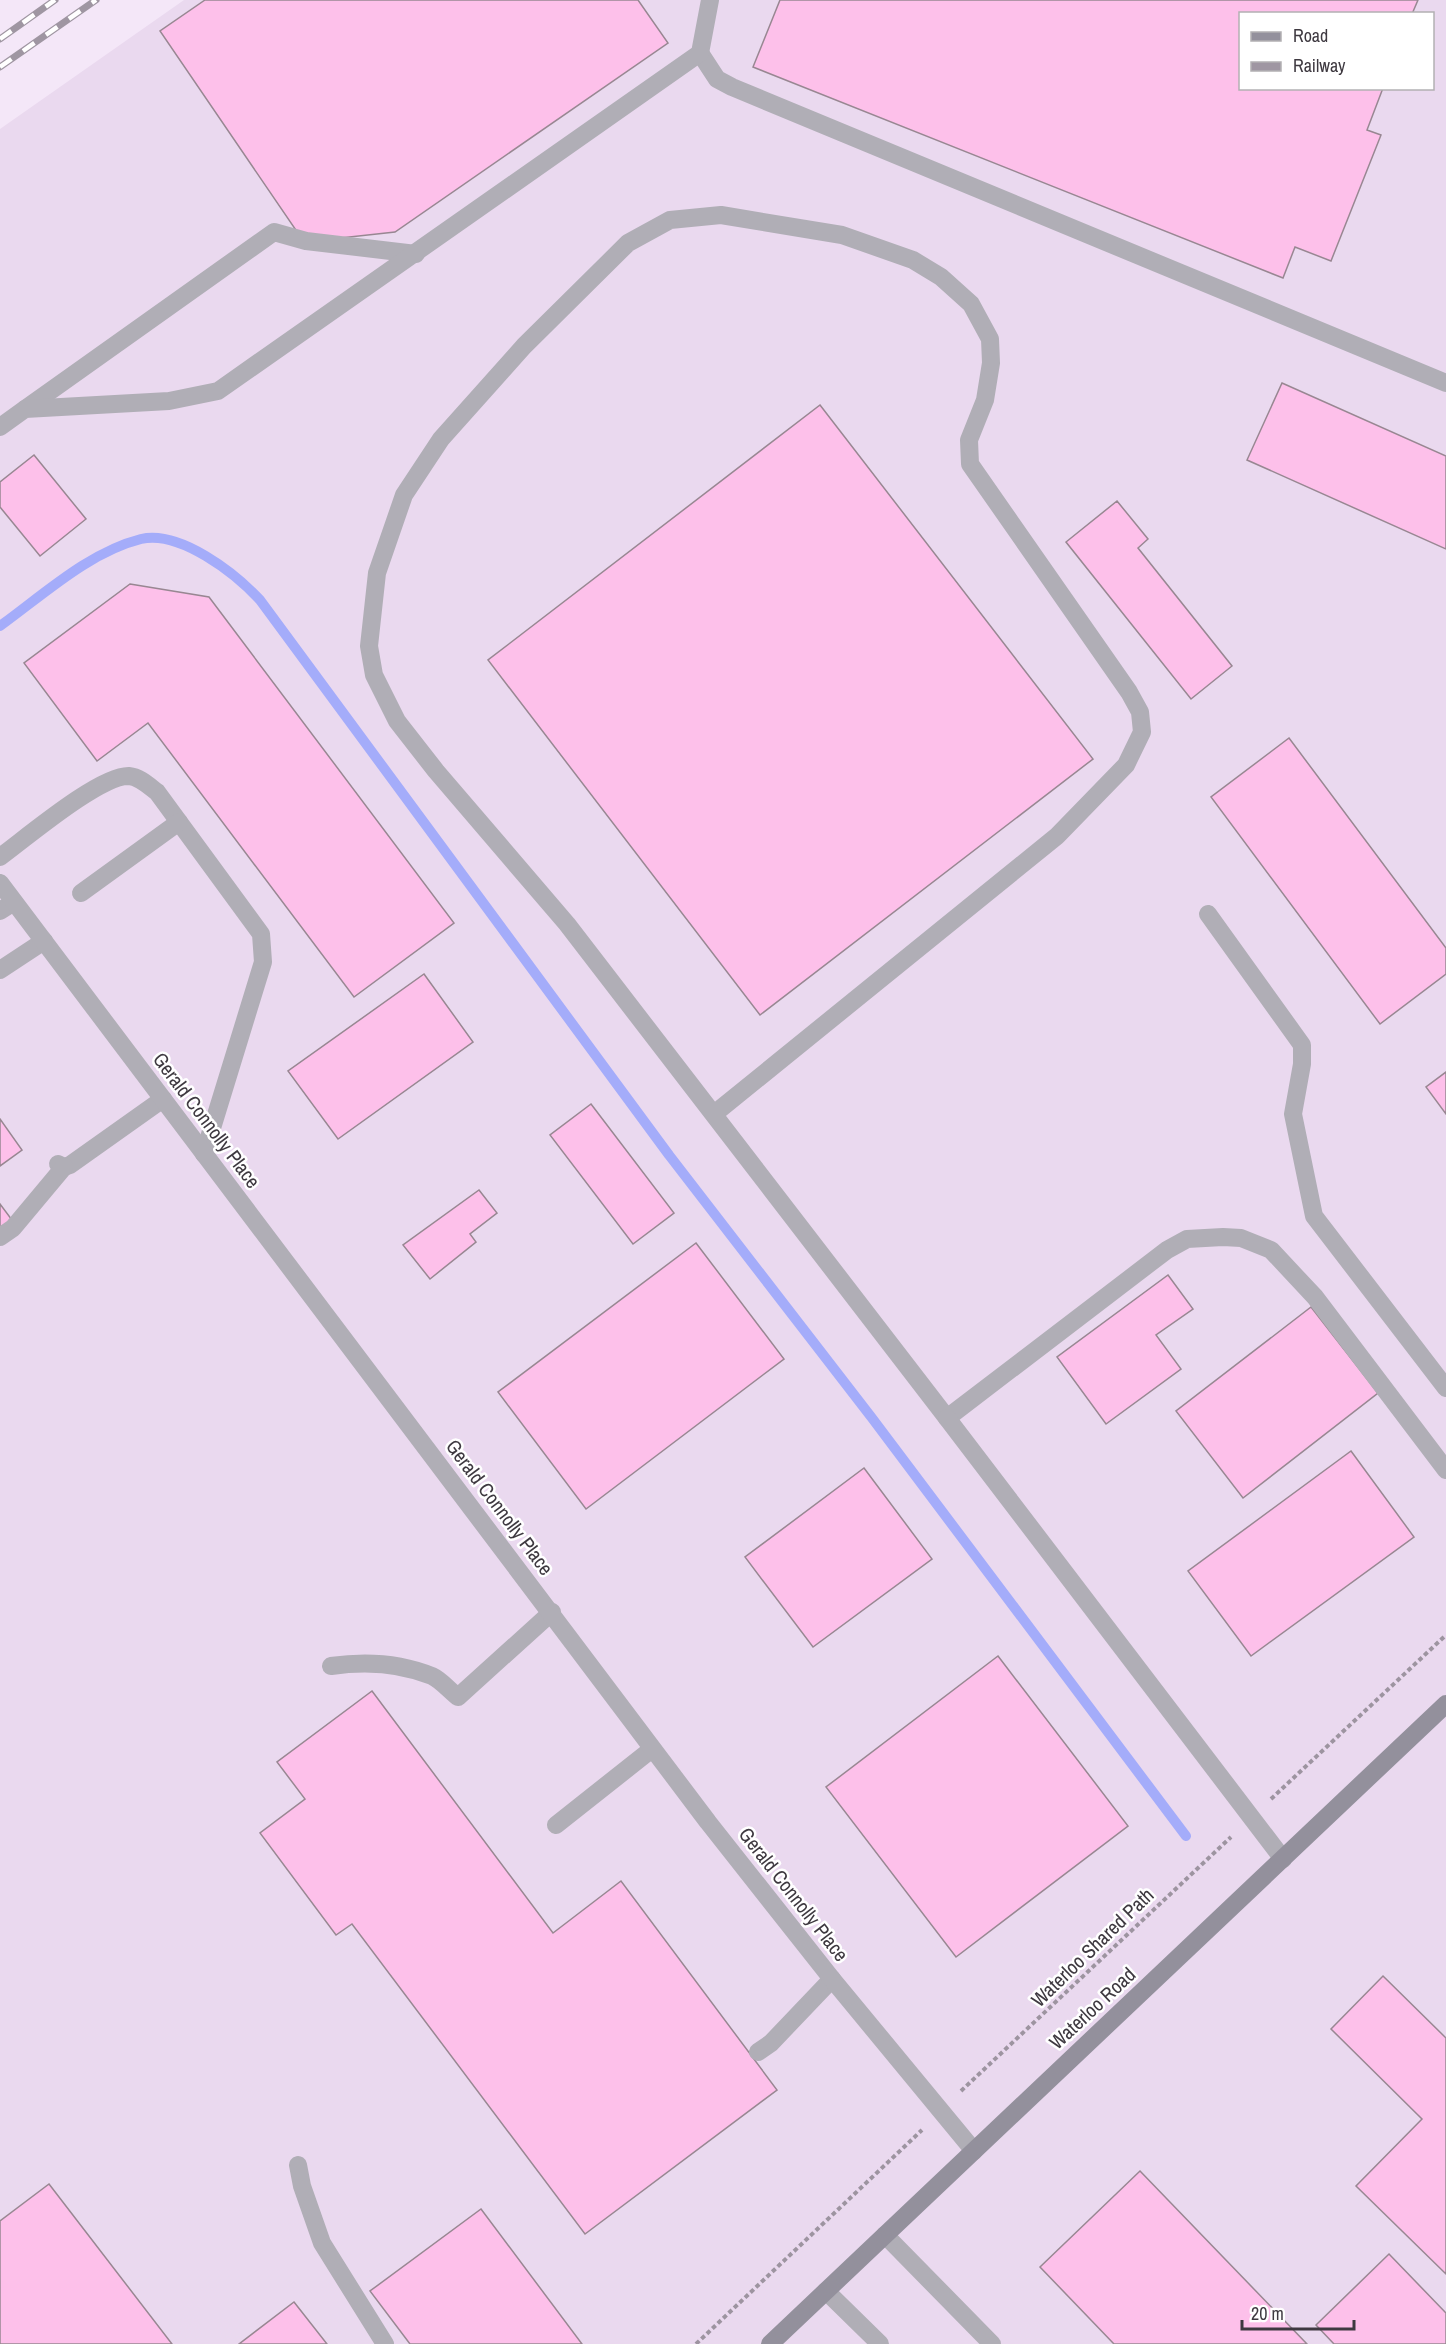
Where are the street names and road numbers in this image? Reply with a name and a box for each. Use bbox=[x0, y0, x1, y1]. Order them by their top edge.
street label: Gerald Connolly Place bbox=[147, 1047, 267, 1193]
street label: Gerald Connolly Place bbox=[440, 1434, 560, 1580]
street label: Gerald Connolly Place bbox=[733, 1821, 855, 1967]
street label: Waterloo Shared Path bbox=[1025, 1881, 1159, 2013]
street label: Waterloo Road bbox=[1043, 1961, 1141, 2055]

